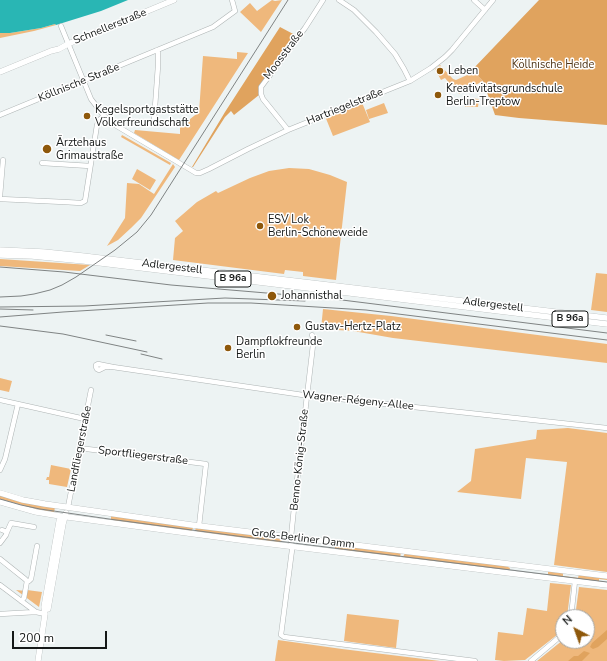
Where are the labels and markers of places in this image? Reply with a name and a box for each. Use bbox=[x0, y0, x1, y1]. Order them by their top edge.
place label: Leben bbox=[448, 64, 478, 78]
marker: Leben bbox=[435, 66, 445, 76]
place label: Kreativitätsgrundschule Berlin-Treptow bbox=[446, 82, 563, 108]
marker: Kreativitätsgrundschule Berlin-Treptow bbox=[433, 90, 443, 100]
place label: Kegelsportgaststätte Völkerfreundschaft bbox=[95, 103, 199, 129]
marker: Kegelsportgaststätte Völkerfreundschaft bbox=[82, 111, 92, 121]
place label: Ärztehaus Grimaustraße bbox=[56, 136, 123, 162]
marker: Ärztehaus Grimaustraße bbox=[41, 143, 53, 155]
place label: ESV Lok Berlin-Schöneweide bbox=[268, 213, 368, 239]
marker: ESV Lok Berlin-Schöneweide bbox=[255, 221, 265, 231]
place label: Johannisthal bbox=[281, 289, 342, 303]
marker: Johannisthal bbox=[266, 290, 278, 302]
place label: Gustav-Hertz-Platz bbox=[305, 320, 401, 334]
marker: Gustav-Hertz-Platz bbox=[292, 322, 302, 332]
place label: Dampflokfreunde Berlin bbox=[236, 335, 322, 361]
marker: Dampflokfreunde Berlin bbox=[223, 343, 233, 353]

